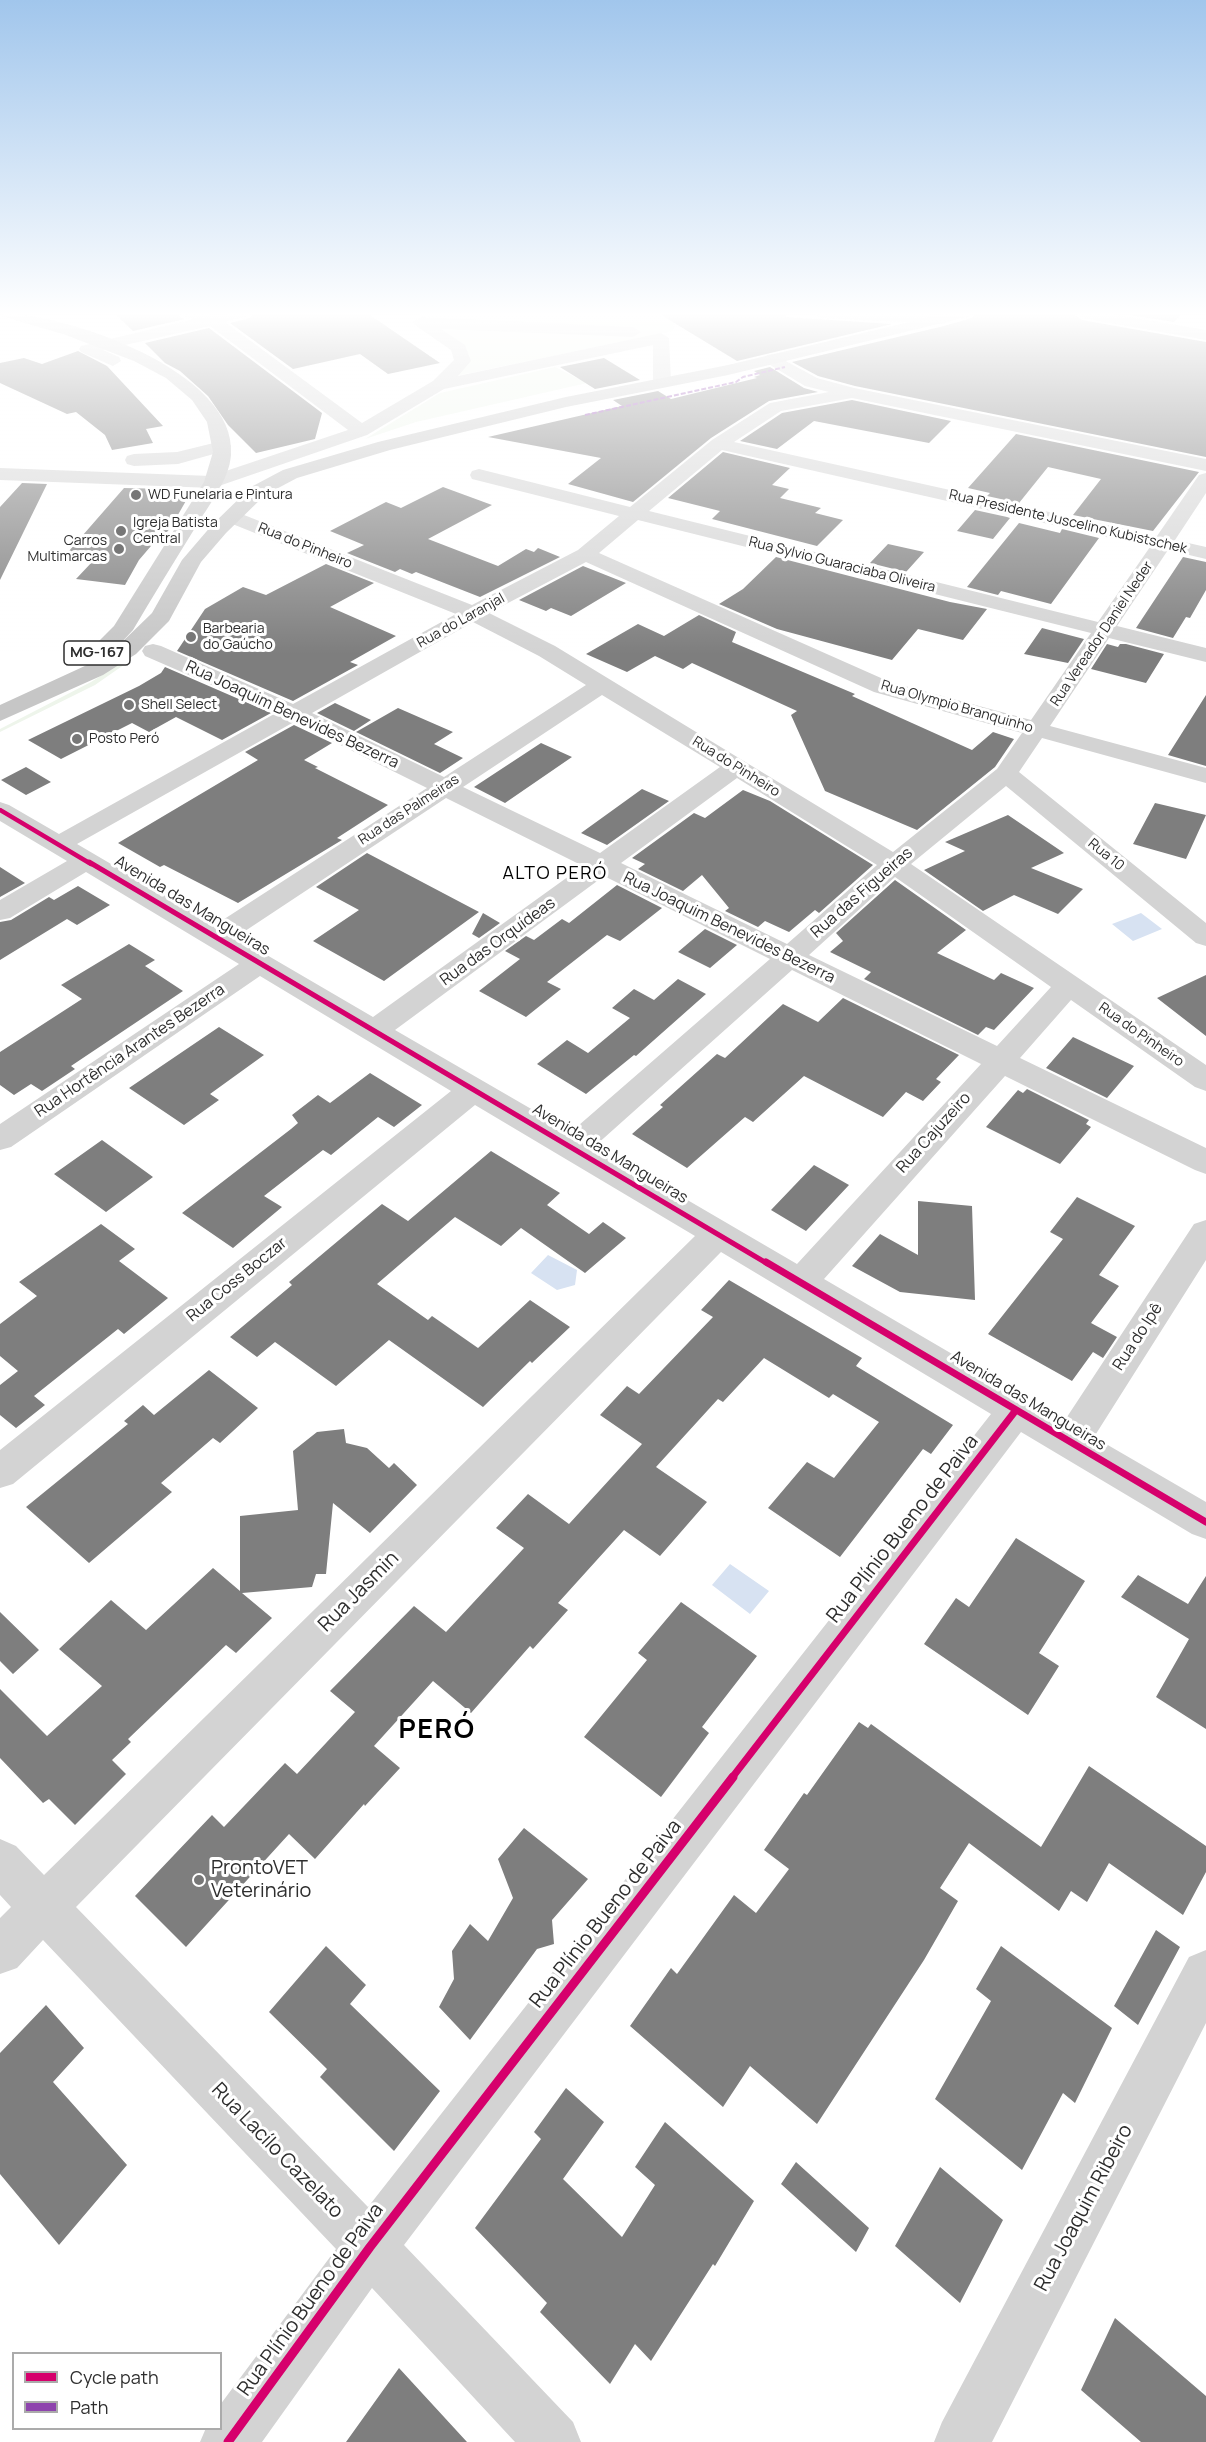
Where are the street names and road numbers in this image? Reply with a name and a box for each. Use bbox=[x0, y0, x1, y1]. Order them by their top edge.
street label: Rua Presidente Juscelino Kubistschek bbox=[947, 486, 1189, 558]
street label: Rua do Pinheiro bbox=[255, 519, 355, 573]
street label: Rua Sylvio Guaraciaba Oliveira bbox=[747, 534, 937, 596]
street label: Rua Vereador Daniel Neder bbox=[1047, 558, 1157, 710]
street label: Rua do Laranjal bbox=[414, 590, 508, 652]
road number: MG-167 bbox=[64, 641, 130, 665]
street label: Rua Joaquim Benevides Bezerra bbox=[182, 657, 402, 773]
street label: Rua Olympio Branquinho bbox=[879, 677, 1035, 737]
street label: Rua do Pinheiro bbox=[689, 733, 783, 801]
street label: Rua das Palmeiras bbox=[356, 771, 462, 849]
street label: Rua 10 bbox=[1085, 835, 1127, 875]
street label: Rua das Figueiras bbox=[807, 844, 917, 942]
street label: Avenida das Mangueiras bbox=[111, 852, 273, 960]
street label: Rua Joaquim Benevides Bezerra bbox=[620, 868, 838, 988]
street label: Rua das Orquídeas bbox=[437, 894, 559, 990]
street label: Rua Hortência Arantes Bezerra bbox=[31, 980, 229, 1122]
street label: Rua do Pinheiro bbox=[1095, 999, 1187, 1071]
street label: Rua Cajuzeiro bbox=[893, 1089, 975, 1177]
street label: Avenida das Mangueiras bbox=[529, 1100, 691, 1208]
street label: Rua Coss Boczar bbox=[183, 1234, 291, 1326]
street label: Rua do Ipê bbox=[1109, 1300, 1167, 1374]
street label: Avenida das Mangueiras bbox=[947, 1347, 1109, 1455]
street label: Rua Plínio Bueno de Paiva bbox=[822, 1430, 984, 1628]
street label: Rua Jasmin bbox=[314, 1547, 404, 1637]
street label: Rua Plínio Bueno de Paiva bbox=[525, 1815, 687, 2013]
street label: Rua Lacílo Cazelato bbox=[206, 2078, 348, 2224]
street label: Rua Joaquim Ribeiro bbox=[1030, 2120, 1138, 2296]
street label: Rua Plínio Bueno de Paiva bbox=[233, 2199, 389, 2401]

